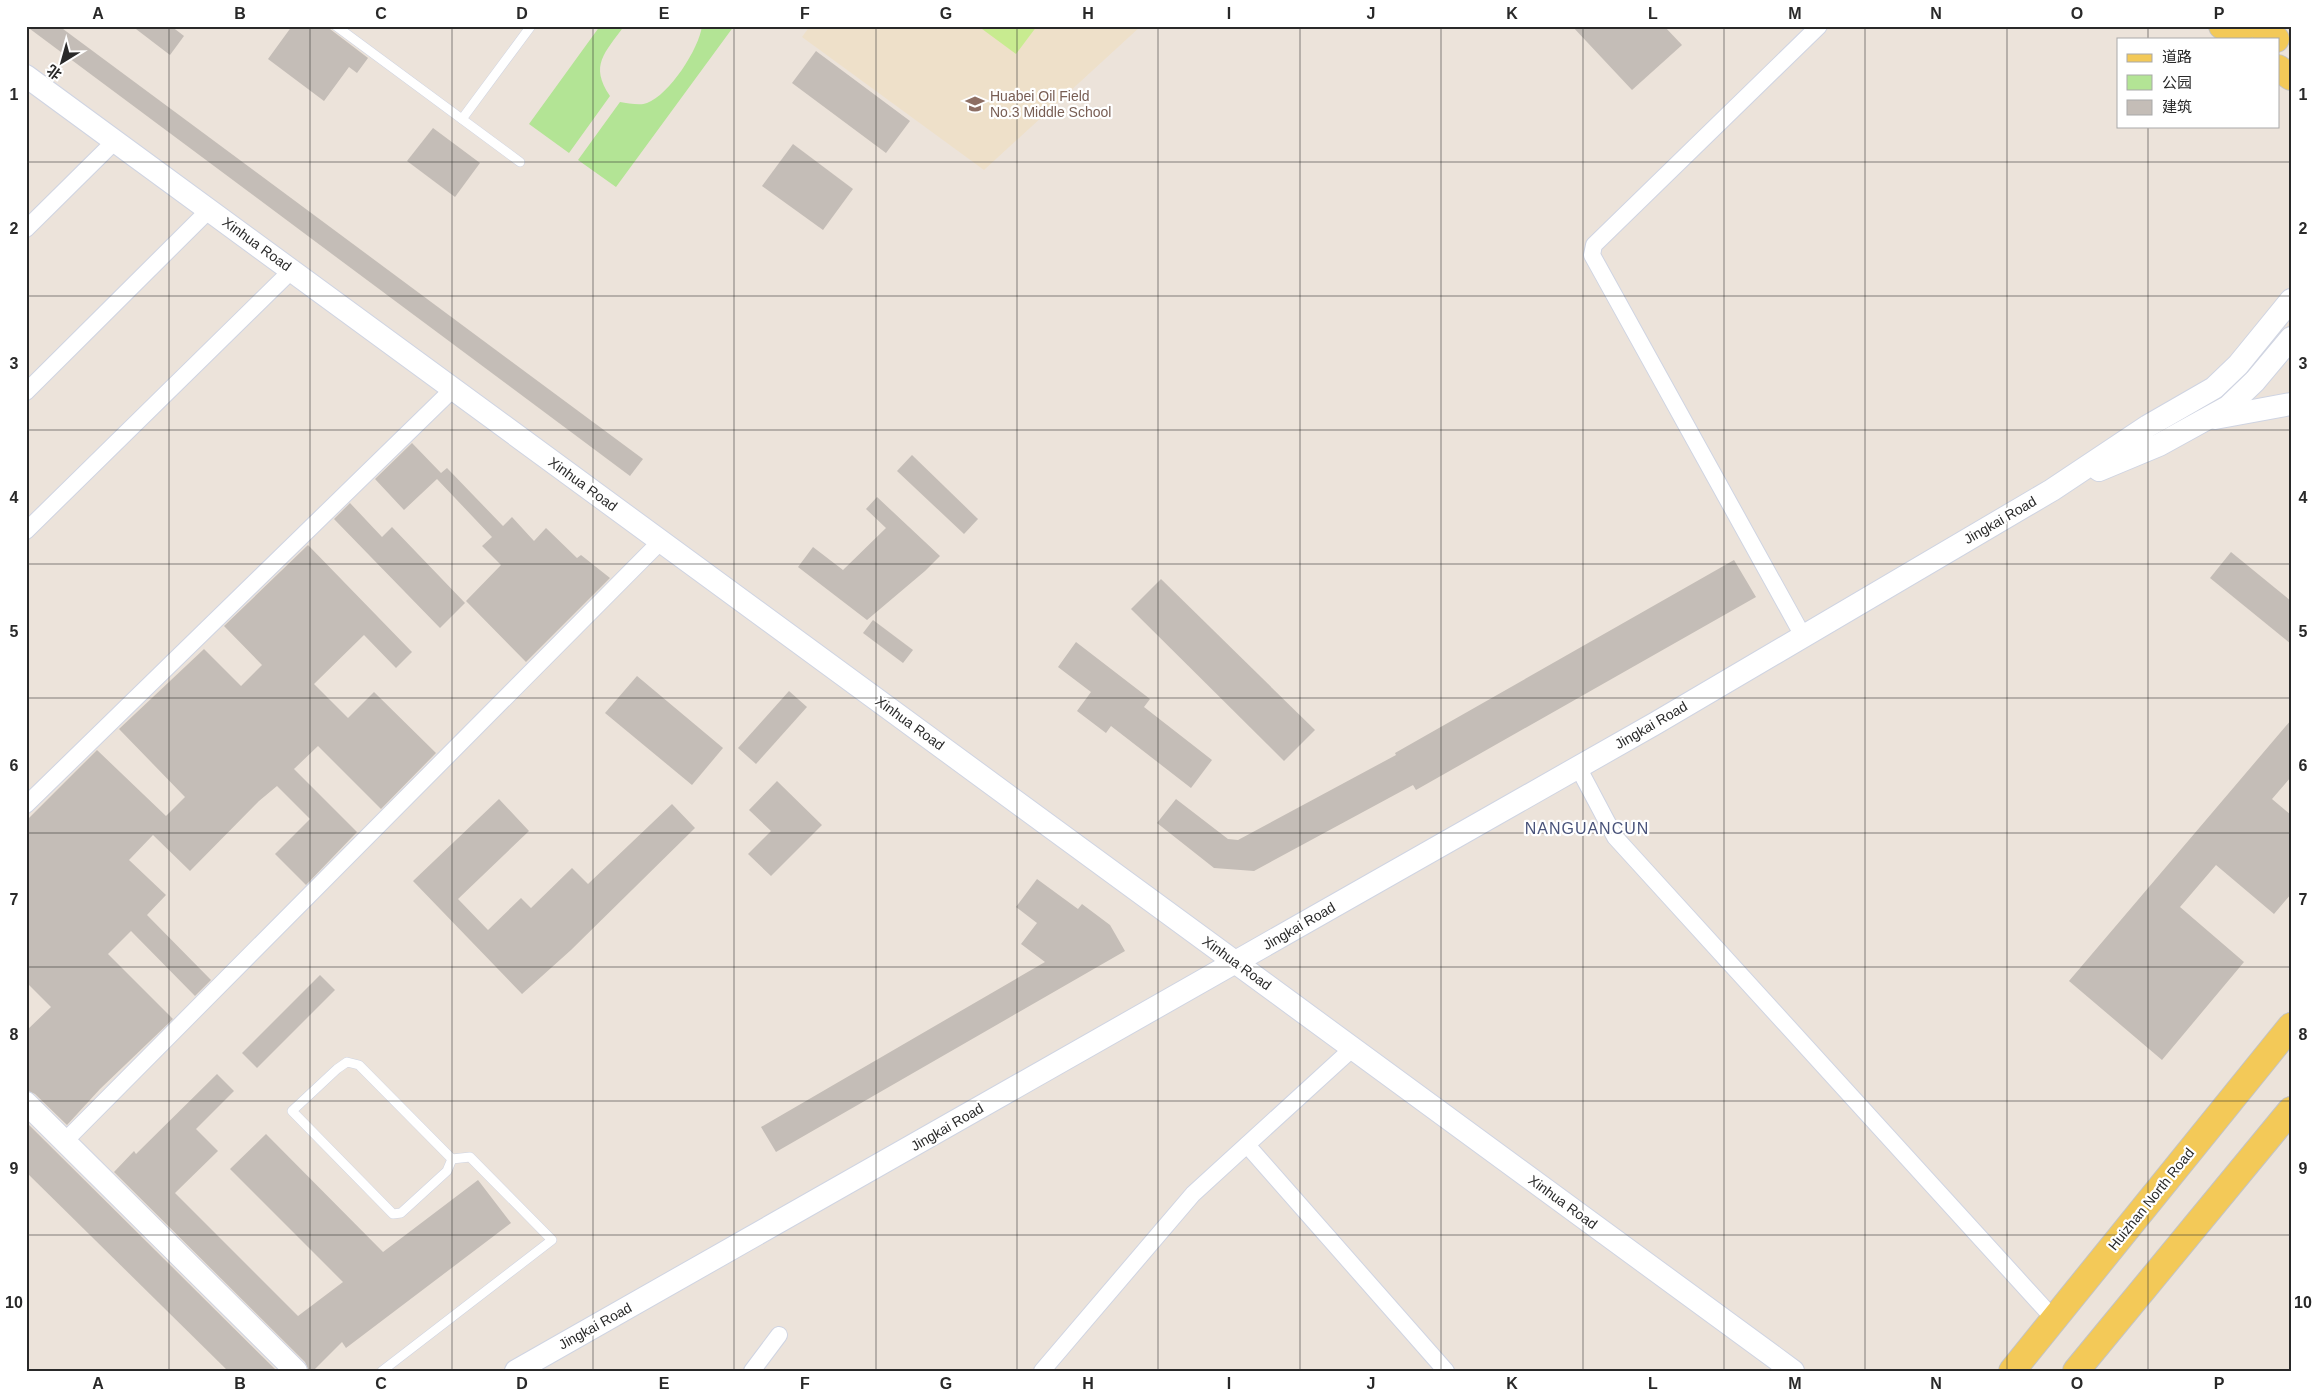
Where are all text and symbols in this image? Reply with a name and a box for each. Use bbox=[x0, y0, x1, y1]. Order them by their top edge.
text: A bbox=[92, 5, 104, 22]
text: B bbox=[234, 5, 246, 22]
text: C bbox=[375, 5, 387, 22]
text: D bbox=[516, 5, 528, 22]
text: E bbox=[659, 5, 670, 22]
text: F bbox=[800, 5, 810, 22]
text: G bbox=[940, 5, 952, 22]
text: H bbox=[1082, 5, 1094, 22]
text: I bbox=[1227, 5, 1231, 22]
text: J bbox=[1367, 5, 1375, 22]
text: K bbox=[1506, 5, 1518, 22]
text: L bbox=[1648, 5, 1658, 22]
text: M bbox=[1788, 5, 1802, 22]
text: N bbox=[1930, 5, 1942, 22]
text: O bbox=[2071, 5, 2083, 22]
text: P bbox=[2214, 5, 2225, 22]
north arrow bbox=[38, 38, 88, 88]
legend bbox=[2117, 38, 2280, 128]
text: 道路 bbox=[2162, 48, 2192, 65]
text: 北 bbox=[44, 62, 65, 83]
text: 公园 bbox=[2162, 74, 2192, 91]
text: 1 bbox=[10, 86, 19, 103]
text: 1 bbox=[2299, 86, 2308, 103]
place label: Huabei Oil Field No.3 Middle School bbox=[990, 88, 1111, 120]
school or university icon: Huabei Oil Field No.3 Middle School bbox=[964, 93, 986, 115]
text: 建筑 bbox=[2162, 98, 2192, 115]
street label: Xinhua Road bbox=[220, 214, 294, 274]
text: 2 bbox=[10, 220, 19, 237]
text: 2 bbox=[2299, 220, 2308, 237]
text: 3 bbox=[10, 355, 19, 372]
text: 3 bbox=[2299, 355, 2308, 372]
street label: Xinhua Road bbox=[546, 454, 620, 514]
text: 4 bbox=[10, 489, 19, 506]
text: 4 bbox=[2299, 489, 2308, 506]
street label: Jingkai Road bbox=[1961, 493, 2039, 547]
text: 5 bbox=[10, 623, 19, 640]
text: 5 bbox=[2299, 623, 2308, 640]
street label: Xinhua Road bbox=[873, 693, 947, 753]
street label: Jingkai Road bbox=[1612, 698, 1690, 752]
text: 6 bbox=[10, 757, 19, 774]
text: 6 bbox=[2299, 757, 2308, 774]
district label: NANGUANCUN bbox=[1525, 820, 1649, 837]
text: 7 bbox=[10, 891, 19, 908]
text: 7 bbox=[2299, 891, 2308, 908]
street label: Jingkai Road bbox=[1260, 899, 1338, 953]
street label: Xinhua Road bbox=[1200, 933, 1274, 993]
text: 8 bbox=[10, 1026, 19, 1043]
text: 8 bbox=[2299, 1026, 2308, 1043]
street label: Jingkai Road bbox=[908, 1100, 986, 1154]
street label: Huizhan North Road bbox=[2105, 1145, 2197, 1253]
text: 9 bbox=[10, 1160, 19, 1177]
text: 9 bbox=[2299, 1160, 2308, 1177]
street label: Xinhua Road bbox=[1526, 1172, 1600, 1232]
text: 10 bbox=[5, 1294, 23, 1311]
text: 10 bbox=[2294, 1294, 2312, 1311]
street label: Jingkai Road bbox=[556, 1299, 634, 1353]
text: A bbox=[92, 1375, 104, 1392]
text: B bbox=[234, 1375, 246, 1392]
text: C bbox=[375, 1375, 387, 1392]
text: D bbox=[516, 1375, 528, 1392]
text: E bbox=[659, 1375, 670, 1392]
text: F bbox=[800, 1375, 810, 1392]
text: G bbox=[940, 1375, 952, 1392]
text: H bbox=[1082, 1375, 1094, 1392]
text: I bbox=[1227, 1375, 1231, 1392]
text: J bbox=[1367, 1375, 1375, 1392]
text: K bbox=[1506, 1375, 1518, 1392]
text: L bbox=[1648, 1375, 1658, 1392]
text: M bbox=[1788, 1375, 1802, 1392]
text: N bbox=[1930, 1375, 1942, 1392]
text: O bbox=[2071, 1375, 2083, 1392]
text: P bbox=[2214, 1375, 2225, 1392]

